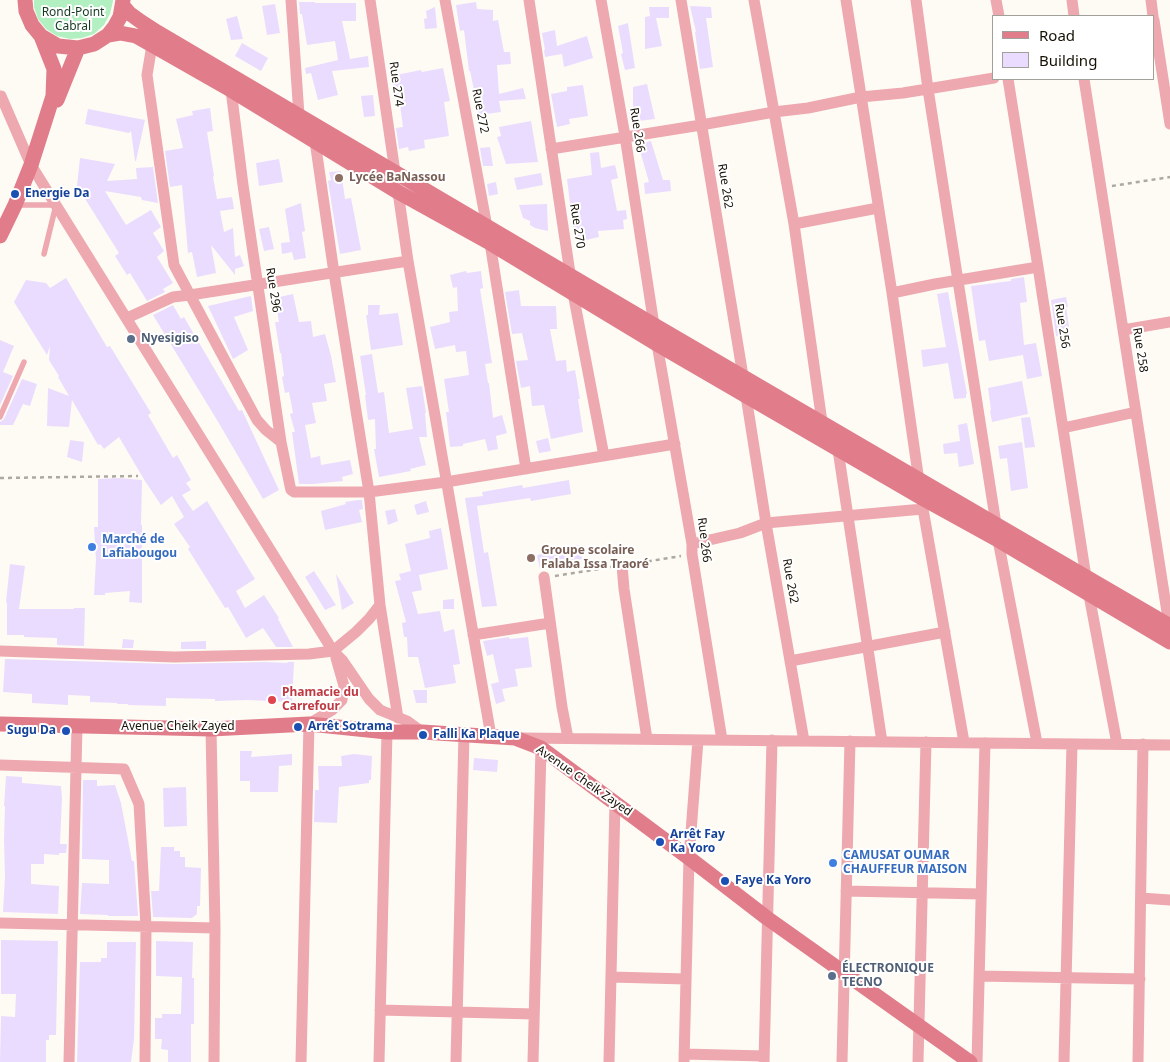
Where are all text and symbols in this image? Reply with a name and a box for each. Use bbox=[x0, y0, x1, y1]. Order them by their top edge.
park label: Rond-Point Cabral bbox=[42, 6, 104, 34]
legend bbox=[992, 15, 1155, 80]
text: Road bbox=[1039, 25, 1075, 45]
text: Building bbox=[1039, 50, 1097, 70]
street label: Rue 274 bbox=[386, 61, 406, 107]
street label: Rue 272 bbox=[469, 87, 491, 135]
street label: Rue 266 bbox=[626, 106, 648, 154]
street label: Rue 262 bbox=[714, 162, 736, 210]
place label: Lycée BaNassou bbox=[349, 171, 446, 185]
marker: Lycée BaNassou bbox=[333, 172, 345, 184]
place label: Energie Da bbox=[25, 187, 89, 201]
marker: Energie Da bbox=[9, 188, 21, 200]
street label: Rue 270 bbox=[566, 202, 588, 250]
street label: Rue 296 bbox=[262, 266, 284, 314]
street label: Rue 256 bbox=[1051, 302, 1073, 350]
street label: Rue 258 bbox=[1129, 326, 1151, 374]
place label: Nyesigiso bbox=[141, 332, 199, 346]
marker: Nyesigiso bbox=[125, 333, 137, 345]
street label: Rue 266 bbox=[694, 517, 714, 563]
place label: Marché de Lafiabougou bbox=[102, 533, 177, 561]
marker: Marché de Lafiabougou bbox=[86, 541, 98, 553]
place label: Groupe scolaire Falaba Issa Traoré bbox=[541, 544, 649, 572]
marker: Groupe scolaire Falaba Issa Traoré bbox=[525, 552, 537, 564]
street label: Rue 262 bbox=[779, 557, 801, 605]
place label: Phamacie du Carrefour bbox=[282, 686, 359, 714]
marker: Phamacie du Carrefour bbox=[266, 694, 278, 706]
street label: Avenue Cheik Zayed bbox=[121, 720, 235, 734]
place label: Arrêt Sotrama bbox=[308, 720, 393, 734]
marker: Arrêt Sotrama bbox=[292, 721, 304, 733]
place label: Sugu Da bbox=[7, 724, 56, 738]
marker: Sugu Da bbox=[60, 725, 72, 737]
place label: Falli Ka Plaque bbox=[433, 728, 520, 742]
marker: Falli Ka Plaque bbox=[417, 729, 429, 741]
street label: Avenue Cheik Zayed bbox=[533, 743, 635, 819]
place label: Arrêt Fay Ka Yoro bbox=[670, 828, 725, 856]
marker: Arrêt Fay Ka Yoro bbox=[654, 836, 666, 848]
place label: CAMUSAT OUMAR CHAUFFEUR MAISON bbox=[843, 849, 967, 877]
marker: CAMUSAT OUMAR CHAUFFEUR MAISON bbox=[827, 857, 839, 869]
place label: Faye Ka Yoro bbox=[735, 874, 811, 888]
marker: Faye Ka Yoro bbox=[719, 875, 731, 887]
place label: ÉLECTRONIQUE TECNO bbox=[842, 962, 934, 990]
marker: ÉLECTRONIQUE TECNO bbox=[826, 970, 838, 982]

